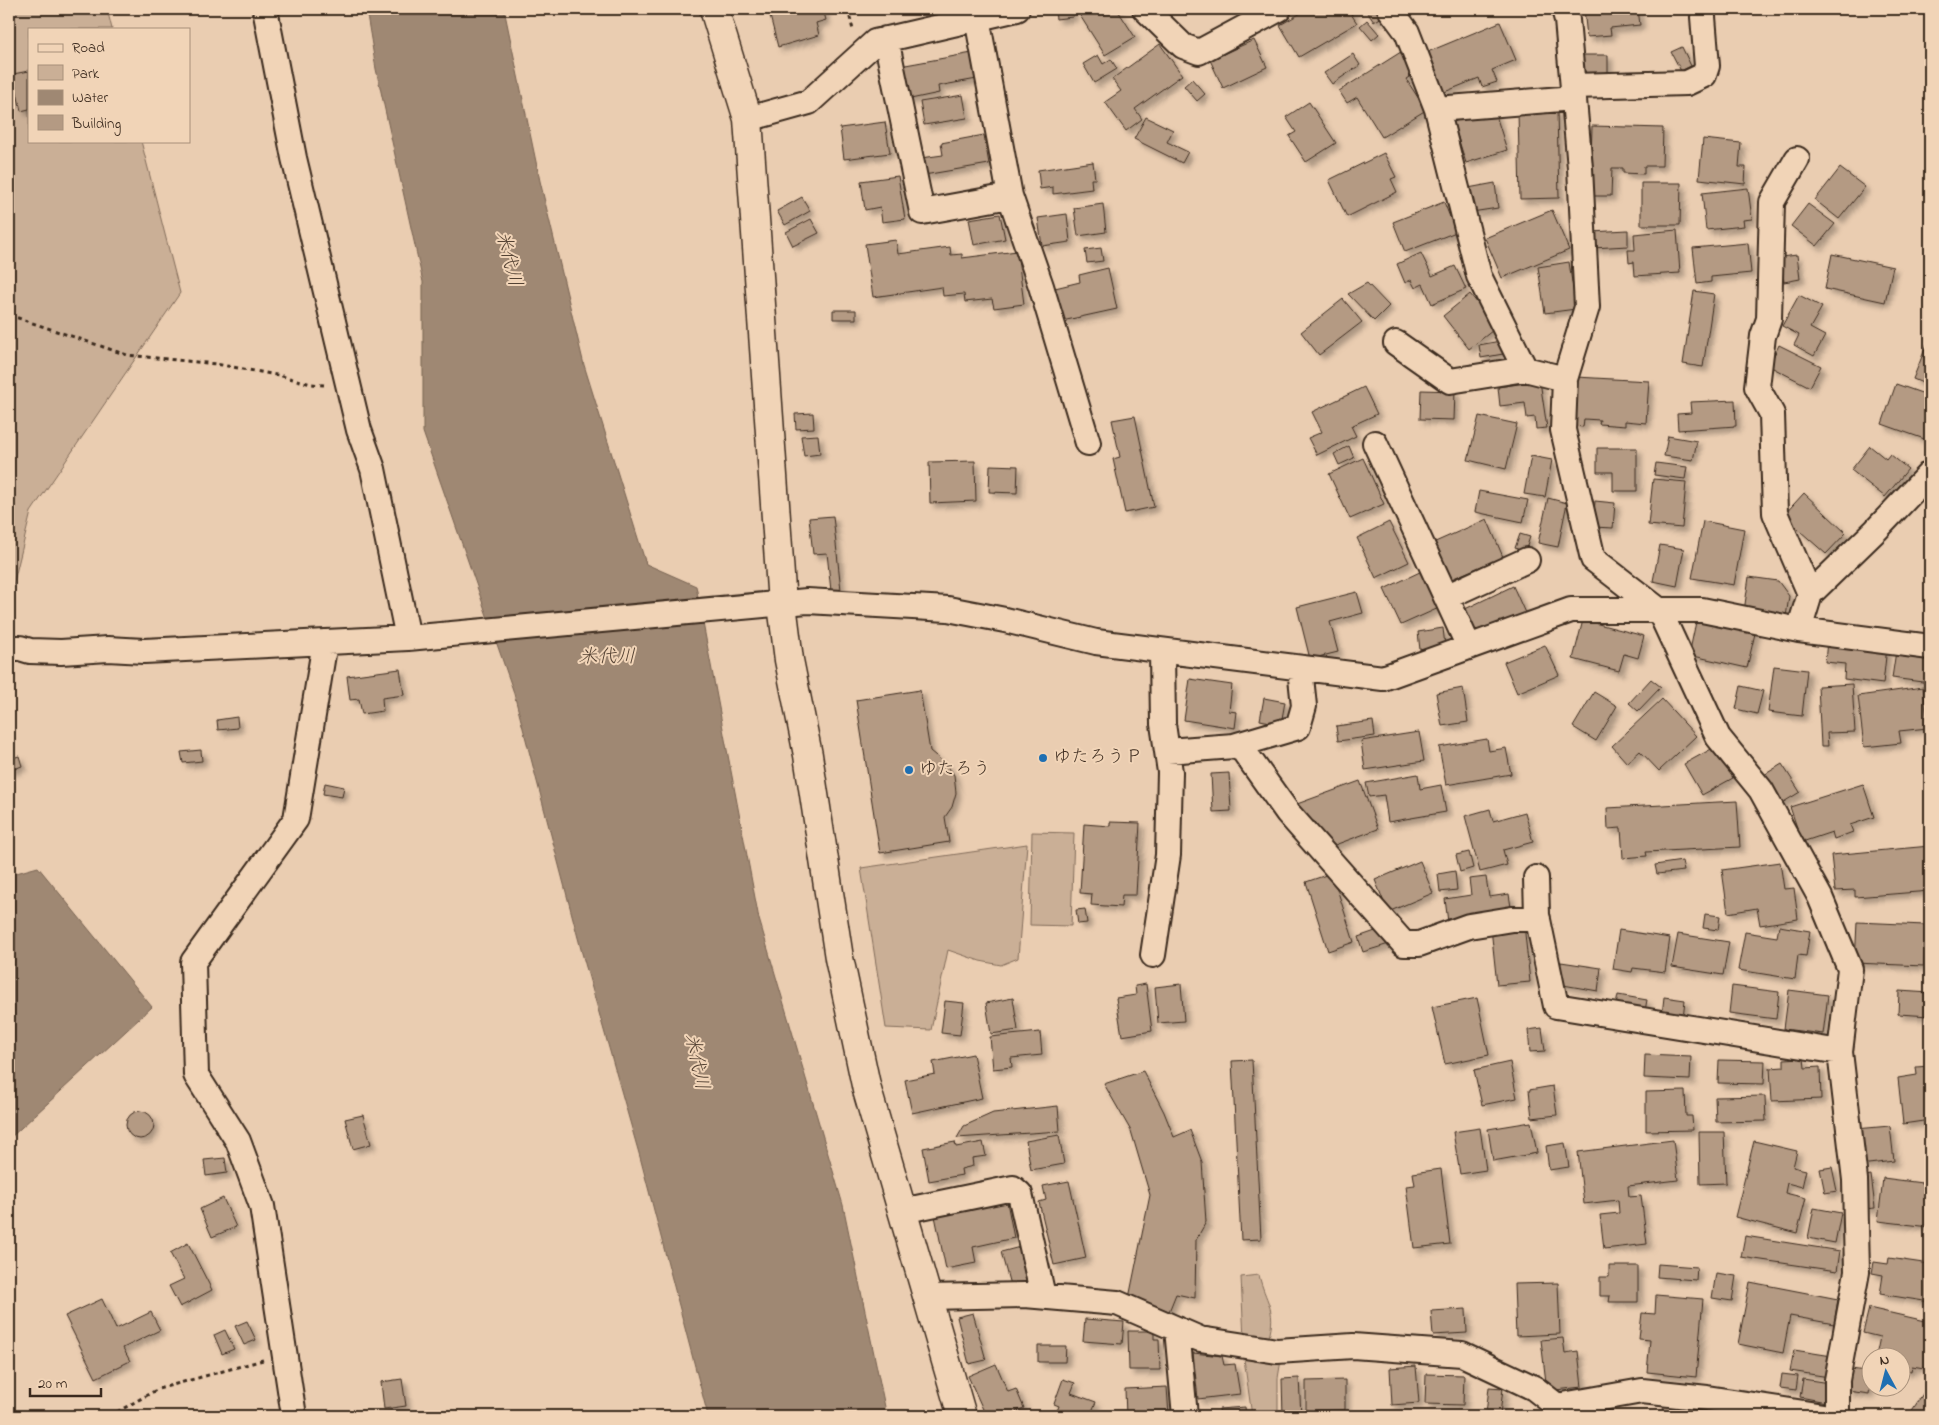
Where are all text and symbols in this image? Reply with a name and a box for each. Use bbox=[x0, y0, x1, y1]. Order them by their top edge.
legend bbox=[28, 28, 190, 142]
text: Road bbox=[72, 37, 105, 59]
text: Park bbox=[72, 63, 100, 85]
text: Water bbox=[72, 87, 108, 109]
text: Building bbox=[71, 113, 121, 136]
water label: 米代川 bbox=[488, 228, 528, 290]
water label: 米代川 bbox=[578, 644, 636, 671]
place label: ゆたろうＰ bbox=[1053, 745, 1143, 771]
marker: ゆたろうＰ bbox=[1037, 752, 1049, 764]
place label: ゆたろう bbox=[919, 757, 991, 783]
marker: ゆたろう bbox=[903, 764, 915, 776]
water label: 米代川 bbox=[677, 1031, 715, 1093]
north arrow bbox=[1862, 1348, 1912, 1398]
text: N bbox=[1879, 1350, 1891, 1372]
scale bar bbox=[30, 1365, 101, 1397]
text: 20 m bbox=[38, 1373, 68, 1395]

